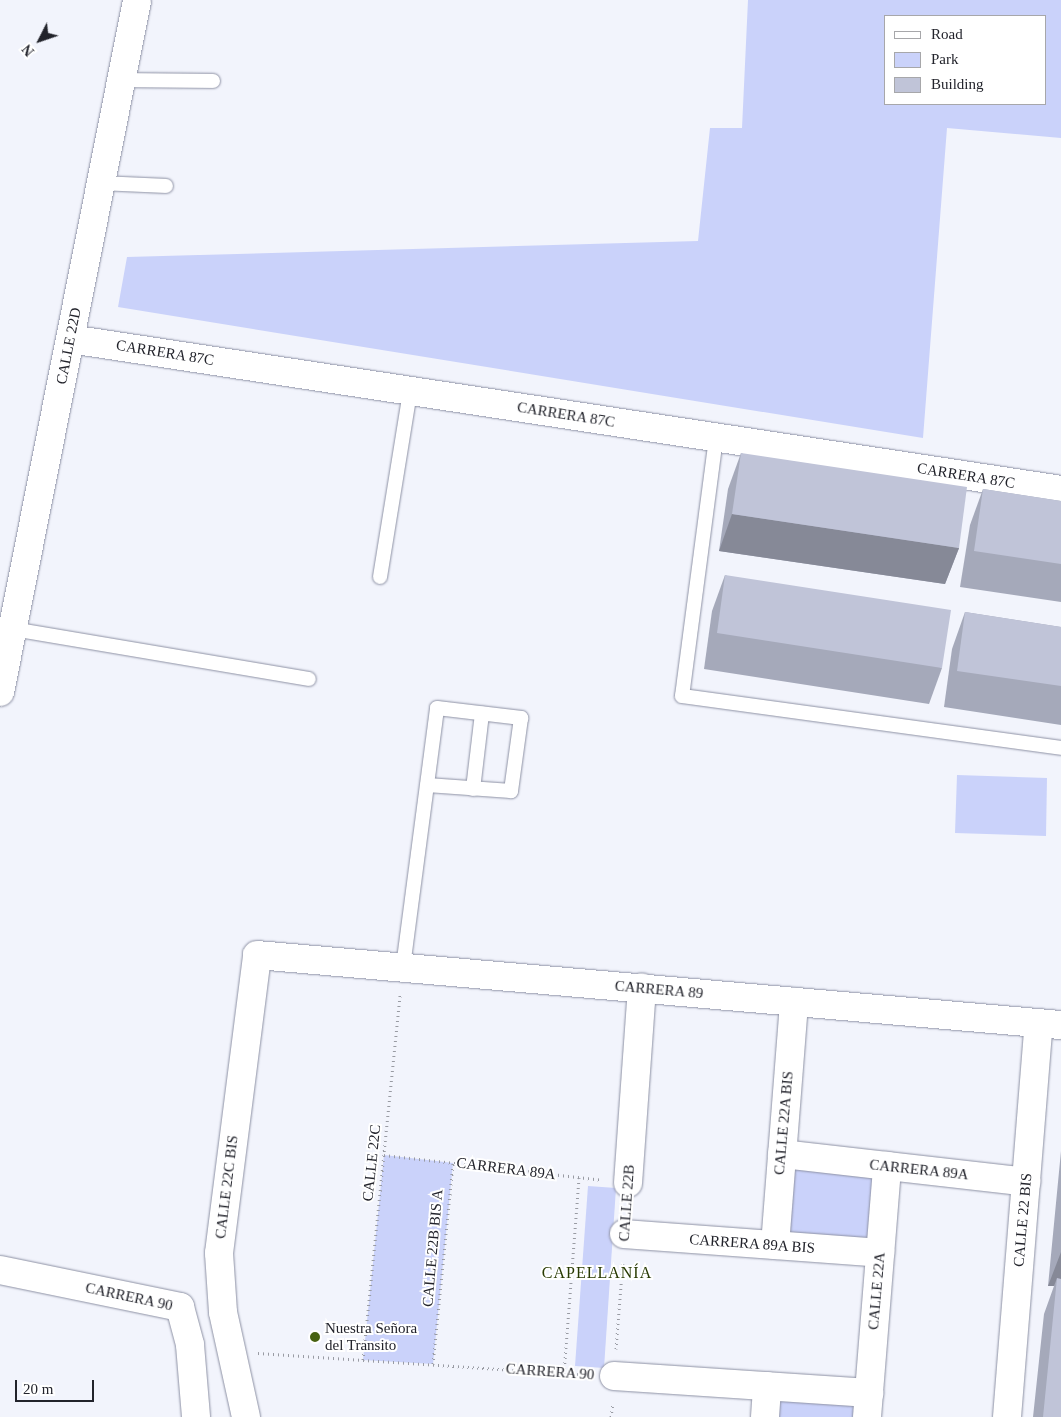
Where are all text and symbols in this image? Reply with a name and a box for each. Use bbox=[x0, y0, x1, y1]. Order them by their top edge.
north arrow bbox=[15, 15, 65, 65]
legend bbox=[884, 15, 1046, 105]
text: Road bbox=[931, 26, 963, 42]
text: N bbox=[19, 41, 37, 59]
text: Park bbox=[931, 51, 959, 67]
text: Building bbox=[931, 76, 984, 92]
street label: CALLE 22D bbox=[53, 306, 85, 386]
street label: CARRERA 87C bbox=[114, 336, 216, 370]
street label: CARRERA 87C bbox=[515, 398, 617, 432]
street label: CARRERA 87C bbox=[915, 459, 1017, 493]
street label: CARRERA 89 bbox=[614, 977, 704, 1003]
street label: CALLE 22A BIS bbox=[770, 1070, 798, 1176]
street label: CALLE 22C bbox=[359, 1124, 385, 1202]
street label: CALLE 22C BIS bbox=[212, 1134, 242, 1240]
street label: CARRERA 89A bbox=[455, 1154, 557, 1184]
street label: CARRERA 89A bbox=[868, 1156, 970, 1184]
street label: CALLE 22B bbox=[615, 1164, 639, 1242]
street label: CALLE 22 BIS bbox=[1010, 1172, 1036, 1268]
street label: CALLE 22B BIS A bbox=[419, 1188, 447, 1308]
street label: CARRERA 89A BIS bbox=[688, 1231, 816, 1257]
street label: CALLE 22A bbox=[865, 1251, 889, 1331]
district label: CAPELLANÍA bbox=[541, 1263, 653, 1283]
street label: CARRERA 90 bbox=[83, 1279, 175, 1315]
place label: Nuestra Señora del Transito bbox=[325, 1319, 417, 1354]
marker: Nuestra Señora del Transito bbox=[309, 1331, 321, 1343]
street label: CARRERA 90 bbox=[505, 1360, 595, 1384]
scale bar bbox=[18, 1370, 96, 1402]
text: 20 m bbox=[23, 1381, 53, 1397]

